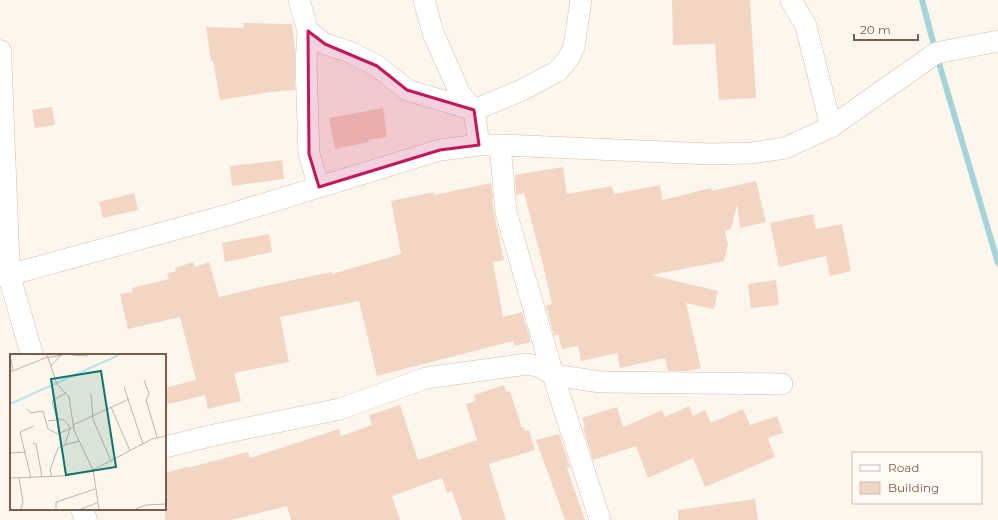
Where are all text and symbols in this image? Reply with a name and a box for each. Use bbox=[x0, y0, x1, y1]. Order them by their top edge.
scale bar bbox=[854, 16, 918, 42]
text: 20 m bbox=[860, 22, 891, 37]
inset map bbox=[10, 354, 166, 510]
legend bbox=[852, 452, 982, 504]
text: Road bbox=[888, 460, 919, 475]
text: Building bbox=[888, 480, 939, 495]

